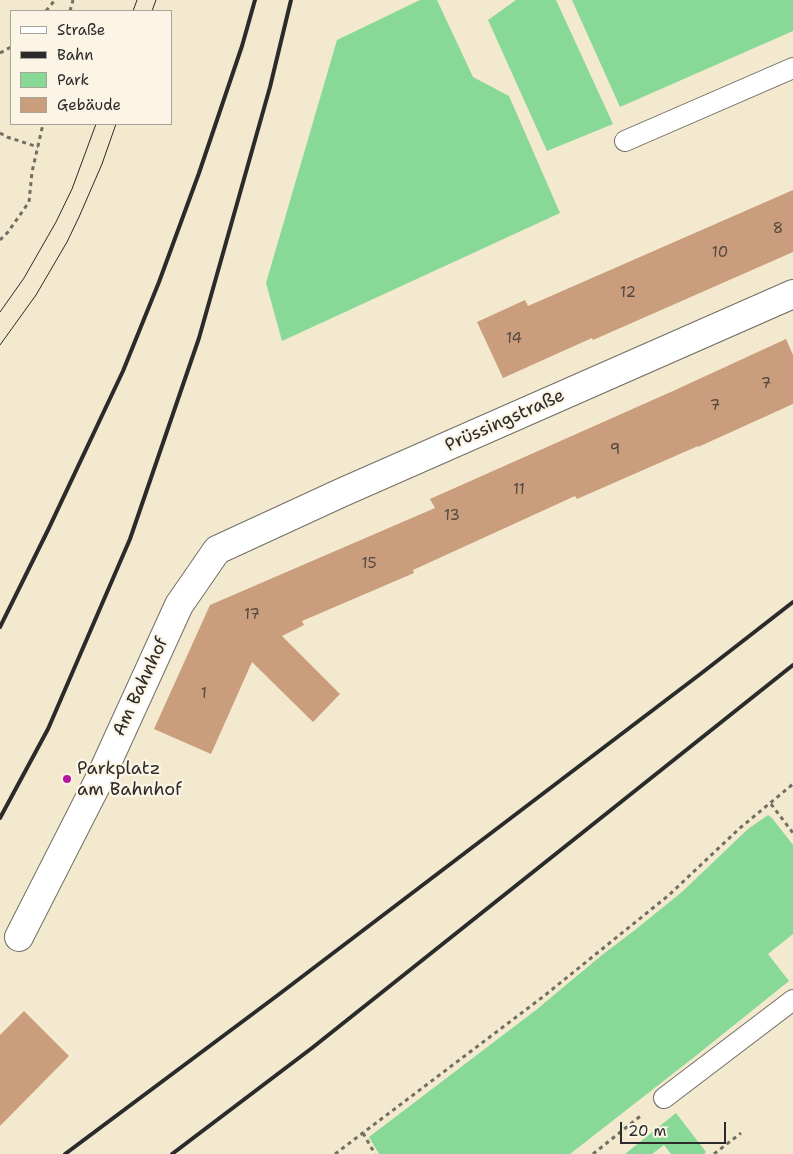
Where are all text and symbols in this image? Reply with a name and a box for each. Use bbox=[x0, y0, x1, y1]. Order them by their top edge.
legend bbox=[10, 10, 172, 125]
text: Straße bbox=[57, 20, 105, 40]
text: Bahn bbox=[57, 45, 93, 65]
text: Park bbox=[57, 70, 89, 90]
text: Gebäude bbox=[57, 95, 121, 115]
house number: 8 bbox=[773, 220, 783, 238]
house number: 10 bbox=[712, 244, 728, 262]
house number: 12 bbox=[620, 284, 636, 302]
house number: 14 bbox=[506, 330, 522, 348]
house number: 7 bbox=[761, 375, 771, 393]
street label: Prüssingstraße bbox=[442, 385, 568, 457]
house number: 7 bbox=[710, 397, 720, 415]
house number: 9 bbox=[610, 441, 620, 459]
house number: 11 bbox=[513, 481, 525, 499]
house number: 13 bbox=[444, 507, 460, 525]
house number: 15 bbox=[361, 555, 377, 573]
house number: 17 bbox=[244, 606, 260, 624]
street label: Am Bahnhof bbox=[109, 634, 173, 740]
house number: 1 bbox=[201, 685, 207, 703]
place label: Parkplatz am Bahnhof bbox=[77, 758, 182, 801]
marker: Parkplatz am Bahnhof bbox=[61, 773, 73, 785]
scale bar bbox=[623, 1112, 729, 1144]
text: 20 m bbox=[628, 1121, 667, 1141]

